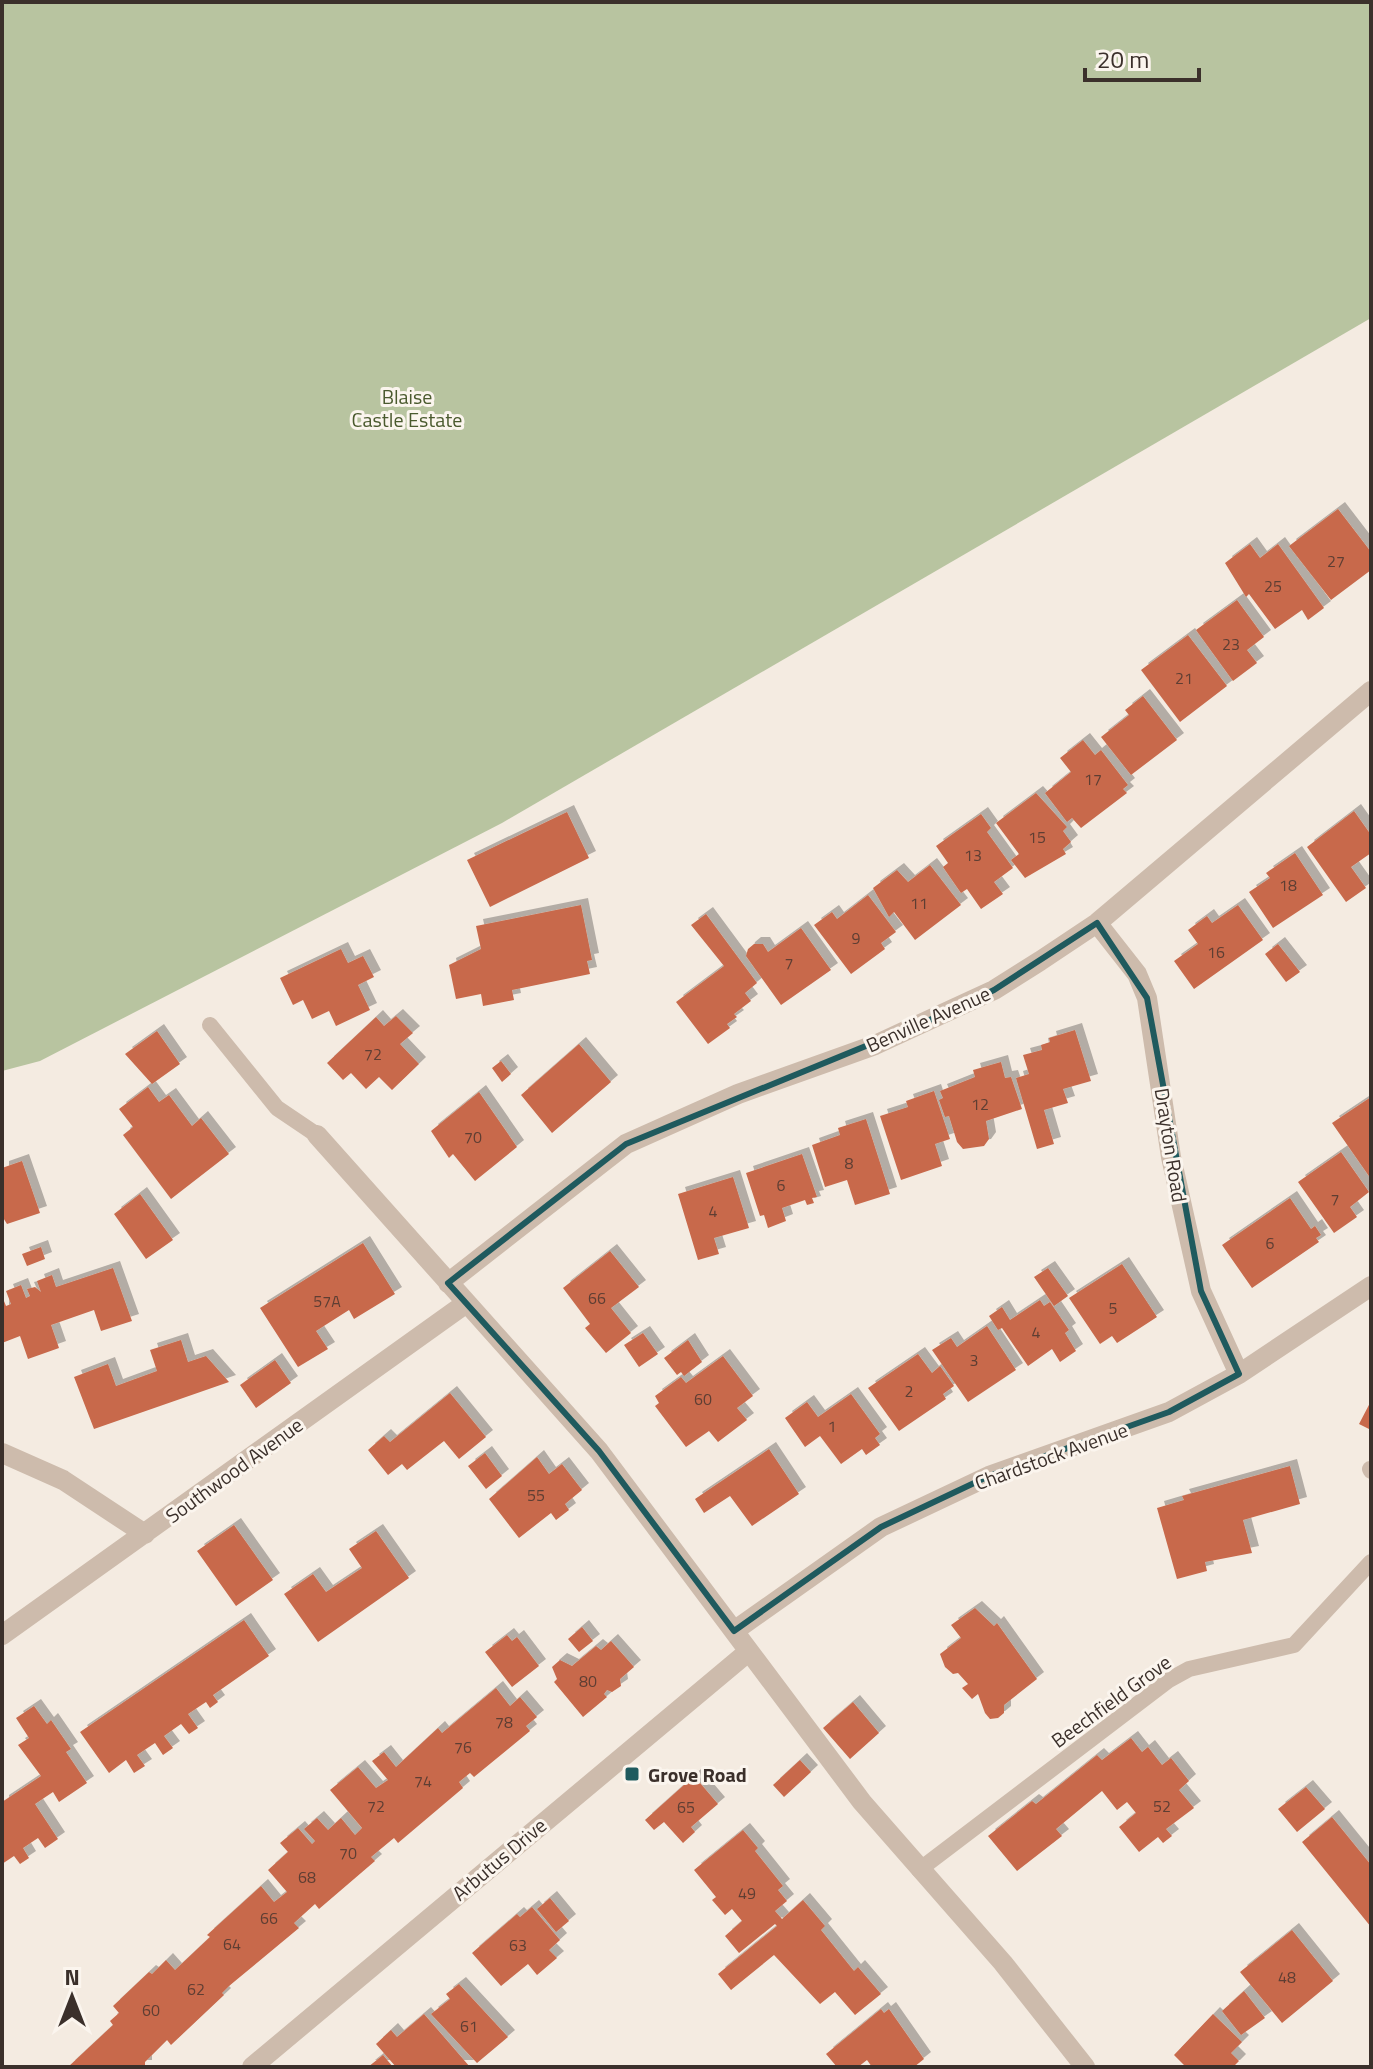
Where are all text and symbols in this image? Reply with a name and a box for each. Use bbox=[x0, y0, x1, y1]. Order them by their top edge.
scale bar bbox=[1085, 32, 1199, 82]
text: 20 m bbox=[1097, 41, 1149, 77]
park label: Blaise Castle Estate bbox=[352, 381, 462, 435]
house number: 27 bbox=[1327, 549, 1345, 573]
house number: 25 bbox=[1264, 574, 1282, 598]
house number: 23 bbox=[1222, 632, 1240, 656]
house number: 21 bbox=[1175, 666, 1193, 690]
house number: 17 bbox=[1084, 767, 1102, 791]
house number: 15 bbox=[1028, 825, 1046, 849]
house number: 13 bbox=[964, 843, 982, 867]
house number: 18 bbox=[1279, 873, 1297, 897]
house number: 11 bbox=[910, 891, 928, 915]
house number: 9 bbox=[852, 926, 861, 950]
house number: 16 bbox=[1207, 940, 1225, 964]
house number: 7 bbox=[785, 951, 793, 975]
street label: Benville Avenue bbox=[861, 978, 995, 1060]
house number: 72 bbox=[364, 1042, 382, 1066]
street label: Drayton Road bbox=[1147, 1086, 1195, 1204]
house number: 12 bbox=[971, 1092, 989, 1116]
house number: 70 bbox=[464, 1125, 482, 1149]
house number: 8 bbox=[845, 1151, 854, 1175]
house number: 6 bbox=[777, 1173, 786, 1197]
house number: 7 bbox=[1331, 1187, 1339, 1211]
house number: 4 bbox=[709, 1199, 718, 1223]
house number: 6 bbox=[1266, 1231, 1275, 1255]
house number: 66 bbox=[588, 1286, 606, 1310]
house number: 57A bbox=[313, 1289, 341, 1313]
house number: 5 bbox=[1109, 1296, 1118, 1320]
house number: 4 bbox=[1032, 1320, 1041, 1344]
house number: 3 bbox=[970, 1348, 978, 1372]
house number: 2 bbox=[905, 1379, 913, 1403]
house number: 60 bbox=[694, 1387, 712, 1411]
street label: Southwood Avenue bbox=[159, 1409, 309, 1531]
house number: 1 bbox=[828, 1414, 836, 1438]
street label: Chardstock Avenue bbox=[970, 1414, 1132, 1498]
house number: 55 bbox=[527, 1483, 545, 1507]
street label: Beechfield Grove bbox=[1045, 1647, 1177, 1755]
house number: 80 bbox=[579, 1669, 597, 1693]
house number: 78 bbox=[495, 1710, 513, 1734]
house number: 76 bbox=[454, 1735, 472, 1759]
place label: Grove Road bbox=[648, 1759, 747, 1790]
marker: Grove Road bbox=[623, 1765, 641, 1783]
house number: 74 bbox=[414, 1769, 432, 1793]
house number: 72 bbox=[367, 1794, 385, 1818]
house number: 52 bbox=[1153, 1794, 1171, 1818]
house number: 65 bbox=[677, 1795, 695, 1819]
street label: Arbutus Drive bbox=[445, 1810, 553, 1908]
house number: 70 bbox=[339, 1841, 357, 1865]
house number: 68 bbox=[298, 1865, 316, 1889]
house number: 49 bbox=[738, 1881, 756, 1905]
house number: 66 bbox=[260, 1906, 278, 1930]
house number: 64 bbox=[223, 1932, 241, 1956]
house number: 63 bbox=[509, 1933, 527, 1957]
north arrow bbox=[32, 1957, 112, 2037]
text: N bbox=[64, 1960, 80, 1994]
house number: 48 bbox=[1278, 1965, 1296, 1989]
house number: 62 bbox=[187, 1977, 205, 2001]
house number: 60 bbox=[142, 1998, 160, 2022]
house number: 61 bbox=[460, 2014, 478, 2038]

